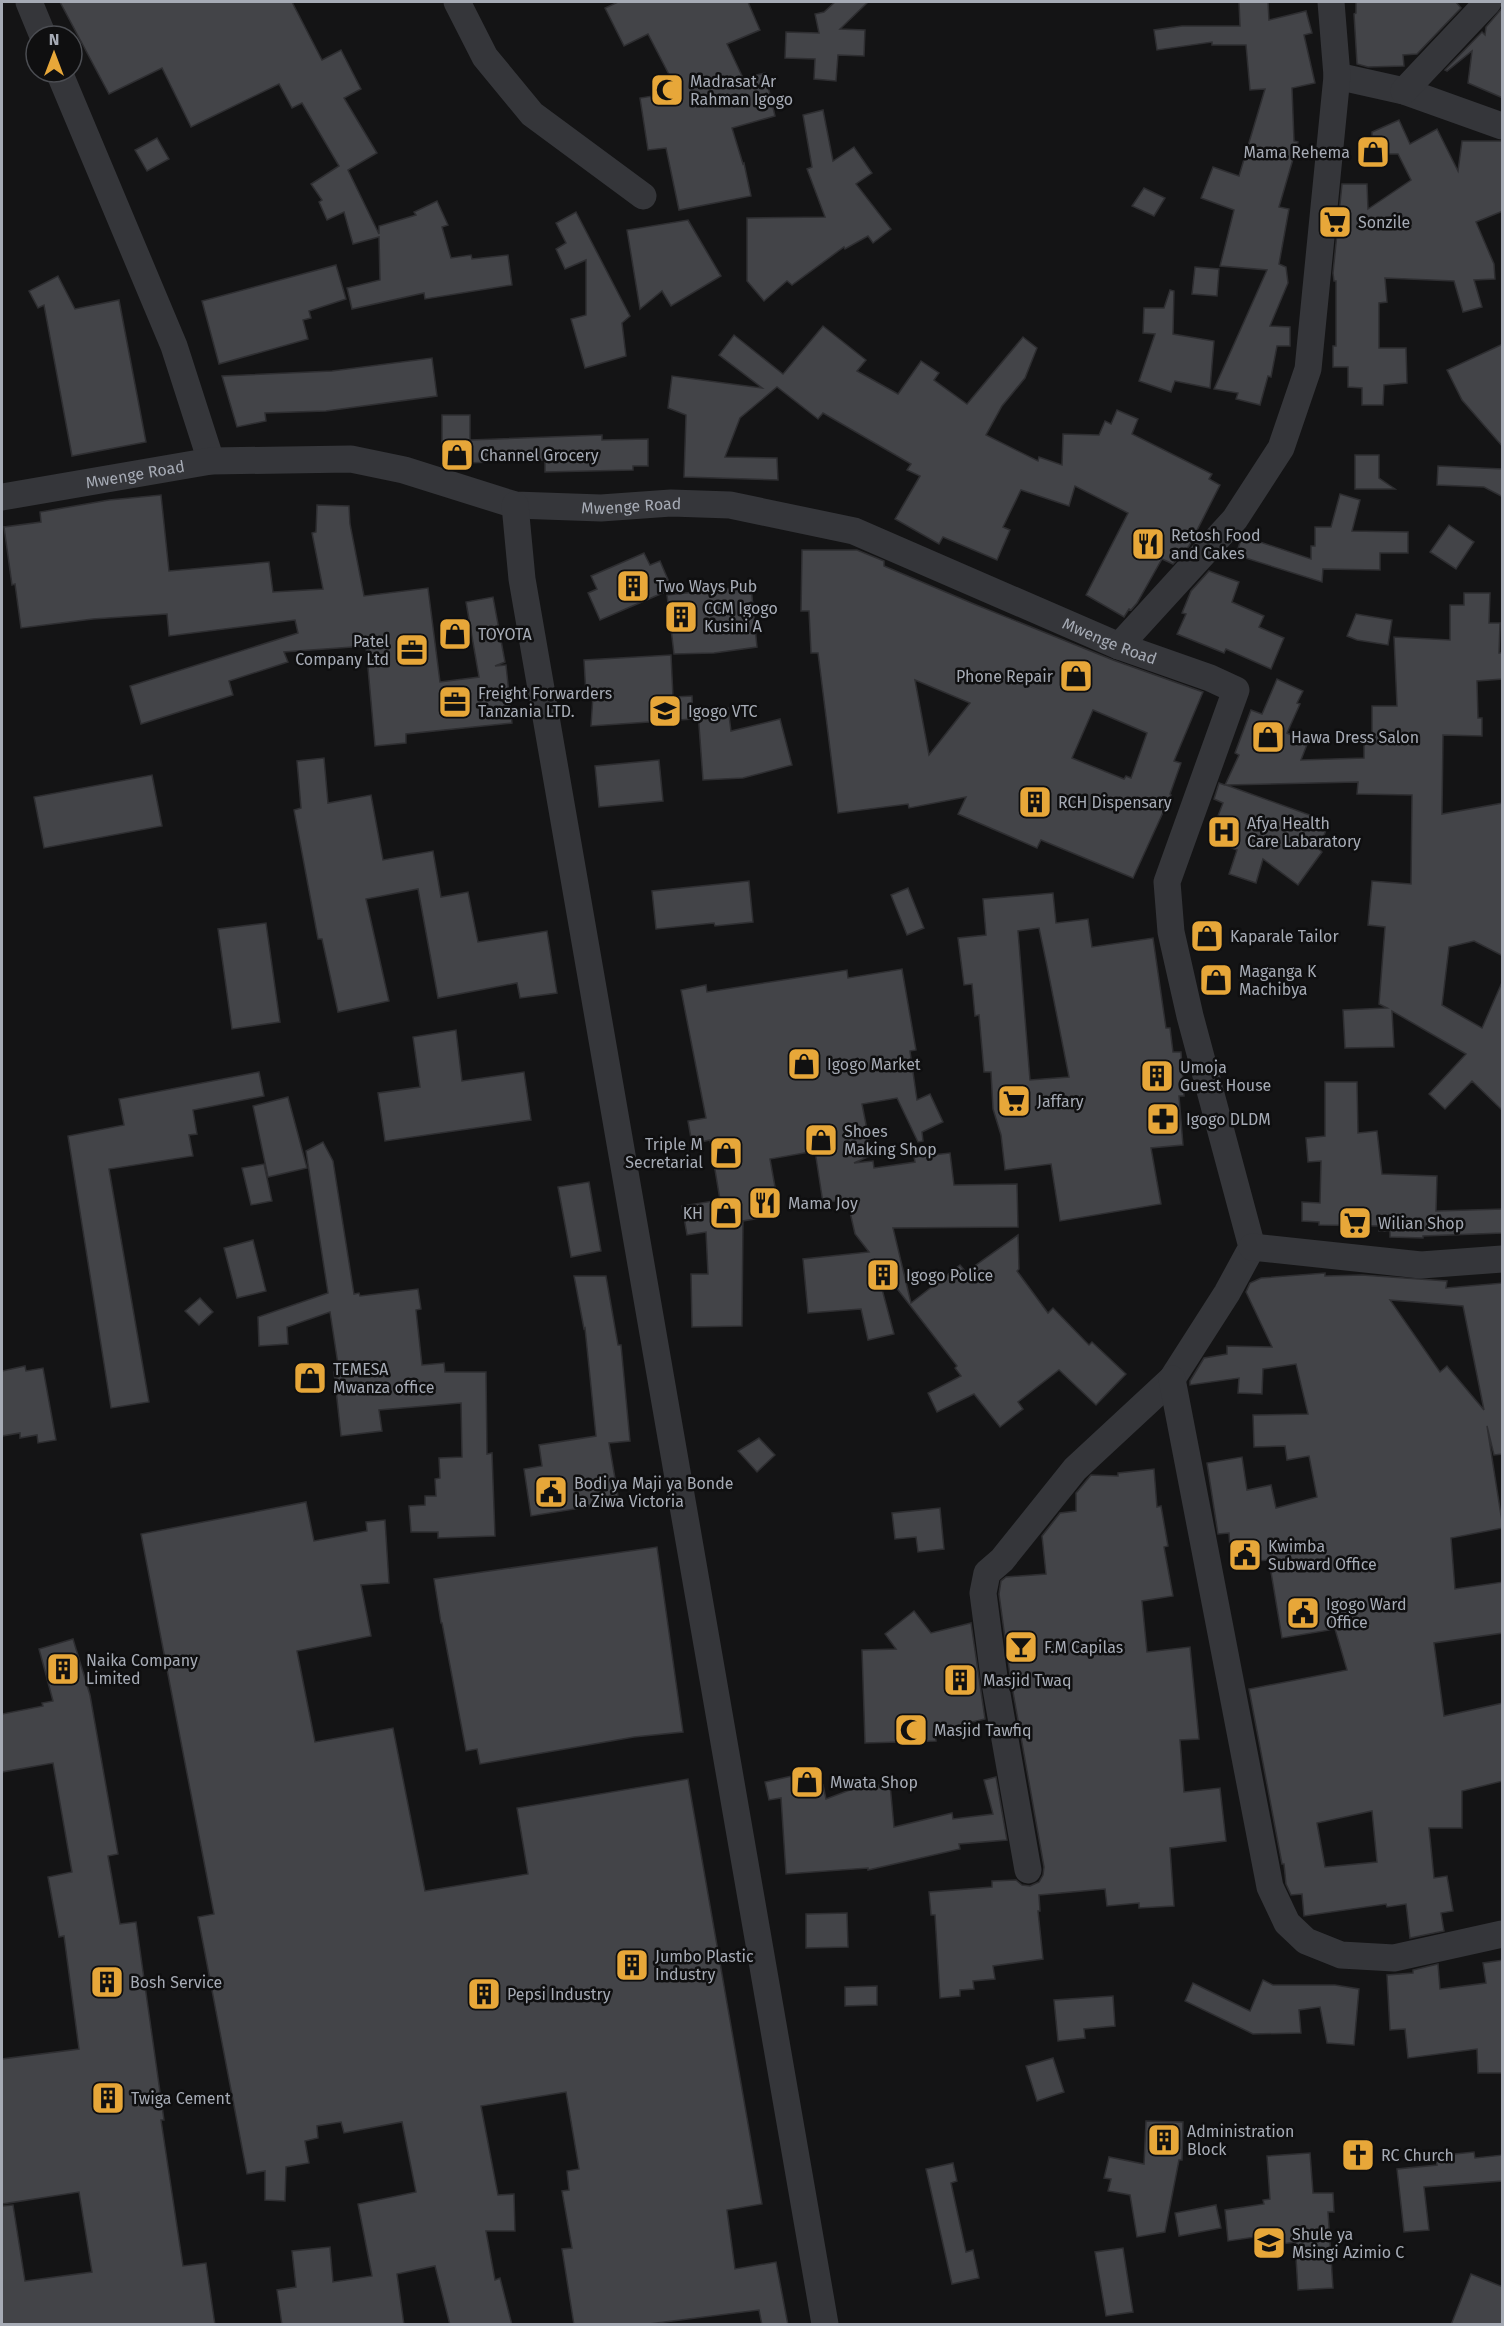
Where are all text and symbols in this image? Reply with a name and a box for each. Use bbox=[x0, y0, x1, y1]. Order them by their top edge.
north arrow bbox=[24, 24, 84, 84]
text: N bbox=[49, 30, 59, 49]
mosque icon: Madrasat Ar Rahman Igogo bbox=[649, 72, 685, 108]
place label: Madrasat Ar Rahman Igogo bbox=[690, 72, 793, 109]
shop icon: Mama Rehema bbox=[1355, 134, 1391, 170]
place label: Mama Rehema bbox=[1244, 143, 1350, 162]
supermarket icon: Sonzile bbox=[1317, 204, 1353, 240]
place label: Sonzile bbox=[1358, 213, 1410, 232]
shop icon: Channel Grocery bbox=[439, 437, 475, 473]
place label: Channel Grocery bbox=[480, 446, 599, 465]
street label: Mwenge Road bbox=[84, 456, 186, 492]
street label: Mwenge Road bbox=[581, 493, 682, 518]
restaurant icon: Retosh Food and Cakes bbox=[1130, 526, 1166, 562]
place label: Retosh Food and Cakes bbox=[1171, 526, 1261, 563]
building icon: Two Ways Pub bbox=[615, 568, 651, 604]
place label: Two Ways Pub bbox=[656, 577, 757, 596]
building icon: CCM Igogo Kusini A bbox=[663, 599, 699, 635]
place label: CCM Igogo Kusini A bbox=[704, 599, 778, 636]
street label: Mwenge Road bbox=[1060, 613, 1159, 668]
shop icon: TOYOTA bbox=[437, 616, 473, 652]
place label: TOYOTA bbox=[478, 625, 533, 644]
place label: Patel Company Ltd bbox=[295, 632, 389, 669]
office icon: Patel Company Ltd bbox=[394, 632, 430, 668]
shop icon: Phone Repair bbox=[1058, 658, 1094, 694]
place label: Phone Repair bbox=[956, 667, 1054, 686]
office icon: Freight Forwarders Tanzania LTD. bbox=[437, 684, 473, 720]
place label: Freight Forwarders Tanzania LTD. bbox=[478, 684, 612, 721]
school or university icon: Igogo VTC bbox=[647, 693, 683, 729]
place label: Igogo VTC bbox=[688, 702, 757, 721]
shop icon: Hawa Dress Salon bbox=[1250, 719, 1286, 755]
place label: Hawa Dress Salon bbox=[1291, 728, 1419, 747]
building icon: RCH Dispensary bbox=[1017, 784, 1053, 820]
place label: RCH Dispensary bbox=[1058, 793, 1172, 812]
hospital icon: Afya Health Care Labaratory bbox=[1206, 814, 1242, 850]
place label: Afya Health Care Labaratory bbox=[1247, 814, 1361, 851]
shop icon: Kaparale Tailor bbox=[1189, 918, 1225, 954]
place label: Kaparale Tailor bbox=[1230, 927, 1339, 946]
shop icon: Maganga K Machibya bbox=[1198, 962, 1234, 998]
place label: Maganga K Machibya bbox=[1239, 962, 1317, 999]
shop icon: Igogo Market bbox=[786, 1046, 822, 1082]
place label: Igogo Market bbox=[827, 1055, 921, 1074]
building icon: Umoja Guest House bbox=[1139, 1058, 1175, 1094]
place label: Umoja Guest House bbox=[1180, 1058, 1271, 1095]
supermarket icon: Jaffary bbox=[996, 1083, 1032, 1119]
place label: Jaffary bbox=[1037, 1092, 1084, 1111]
pharmacy icon: Igogo DLDM bbox=[1145, 1101, 1181, 1137]
place label: Igogo DLDM bbox=[1186, 1110, 1271, 1129]
shop icon: Shoes Making Shop bbox=[803, 1122, 839, 1158]
place label: Shoes Making Shop bbox=[844, 1122, 937, 1159]
place label: Triple M Secretarial bbox=[625, 1135, 703, 1172]
shop icon: Triple M Secretarial bbox=[708, 1135, 744, 1171]
restaurant icon: Mama Joy bbox=[747, 1185, 783, 1221]
place label: Mama Joy bbox=[788, 1194, 858, 1213]
shop icon: KH bbox=[708, 1195, 744, 1231]
place label: KH bbox=[683, 1204, 703, 1223]
supermarket icon: Wilian Shop bbox=[1337, 1205, 1373, 1241]
place label: Wilian Shop bbox=[1378, 1214, 1464, 1233]
building icon: Igogo Police bbox=[865, 1257, 901, 1293]
place label: Igogo Police bbox=[906, 1266, 993, 1285]
shop icon: TEMESA Mwanza office bbox=[292, 1360, 328, 1396]
place label: TEMESA Mwanza office bbox=[333, 1360, 434, 1397]
public building icon: Bodi ya Maji ya Bonde la Ziwa Victoria bbox=[533, 1474, 569, 1510]
place label: Bodi ya Maji ya Bonde la Ziwa Victoria bbox=[574, 1474, 733, 1511]
public building icon: Kwimba Subward Office bbox=[1227, 1537, 1263, 1573]
place label: Kwimba Subward Office bbox=[1268, 1537, 1377, 1574]
public building icon: Igogo Ward Office bbox=[1285, 1595, 1321, 1631]
place label: Igogo Ward Office bbox=[1326, 1595, 1406, 1632]
bar icon: F.M Capilas bbox=[1003, 1629, 1039, 1665]
place label: F.M Capilas bbox=[1044, 1638, 1123, 1657]
building icon: Naika Company Limited bbox=[45, 1651, 81, 1687]
place label: Naika Company Limited bbox=[86, 1651, 198, 1688]
building icon: Masjid Twaq bbox=[942, 1662, 978, 1698]
place label: Masjid Twaq bbox=[983, 1671, 1072, 1690]
mosque icon: Masjid Tawfiq bbox=[893, 1712, 929, 1748]
place label: Masjid Tawfiq bbox=[934, 1721, 1032, 1740]
shop icon: Mwata Shop bbox=[789, 1764, 825, 1800]
place label: Mwata Shop bbox=[830, 1773, 918, 1792]
building icon: Jumbo Plastic Industry bbox=[614, 1947, 650, 1983]
place label: Jumbo Plastic Industry bbox=[655, 1947, 754, 1984]
building icon: Bosh Service bbox=[89, 1964, 125, 2000]
place label: Bosh Service bbox=[130, 1973, 222, 1992]
building icon: Pepsi Industry bbox=[466, 1976, 502, 2012]
place label: Pepsi Industry bbox=[507, 1985, 611, 2004]
building icon: Twiga Cement bbox=[90, 2080, 126, 2116]
place label: Twiga Cement bbox=[131, 2089, 231, 2108]
building icon: Administration Block bbox=[1146, 2122, 1182, 2158]
place label: Administration Block bbox=[1187, 2122, 1294, 2159]
church icon: RC Church bbox=[1340, 2137, 1376, 2173]
place label: RC Church bbox=[1381, 2146, 1454, 2165]
school or university icon: Shule ya Msingi Azimio C bbox=[1251, 2225, 1287, 2261]
place label: Shule ya Msingi Azimio C bbox=[1292, 2225, 1404, 2262]

